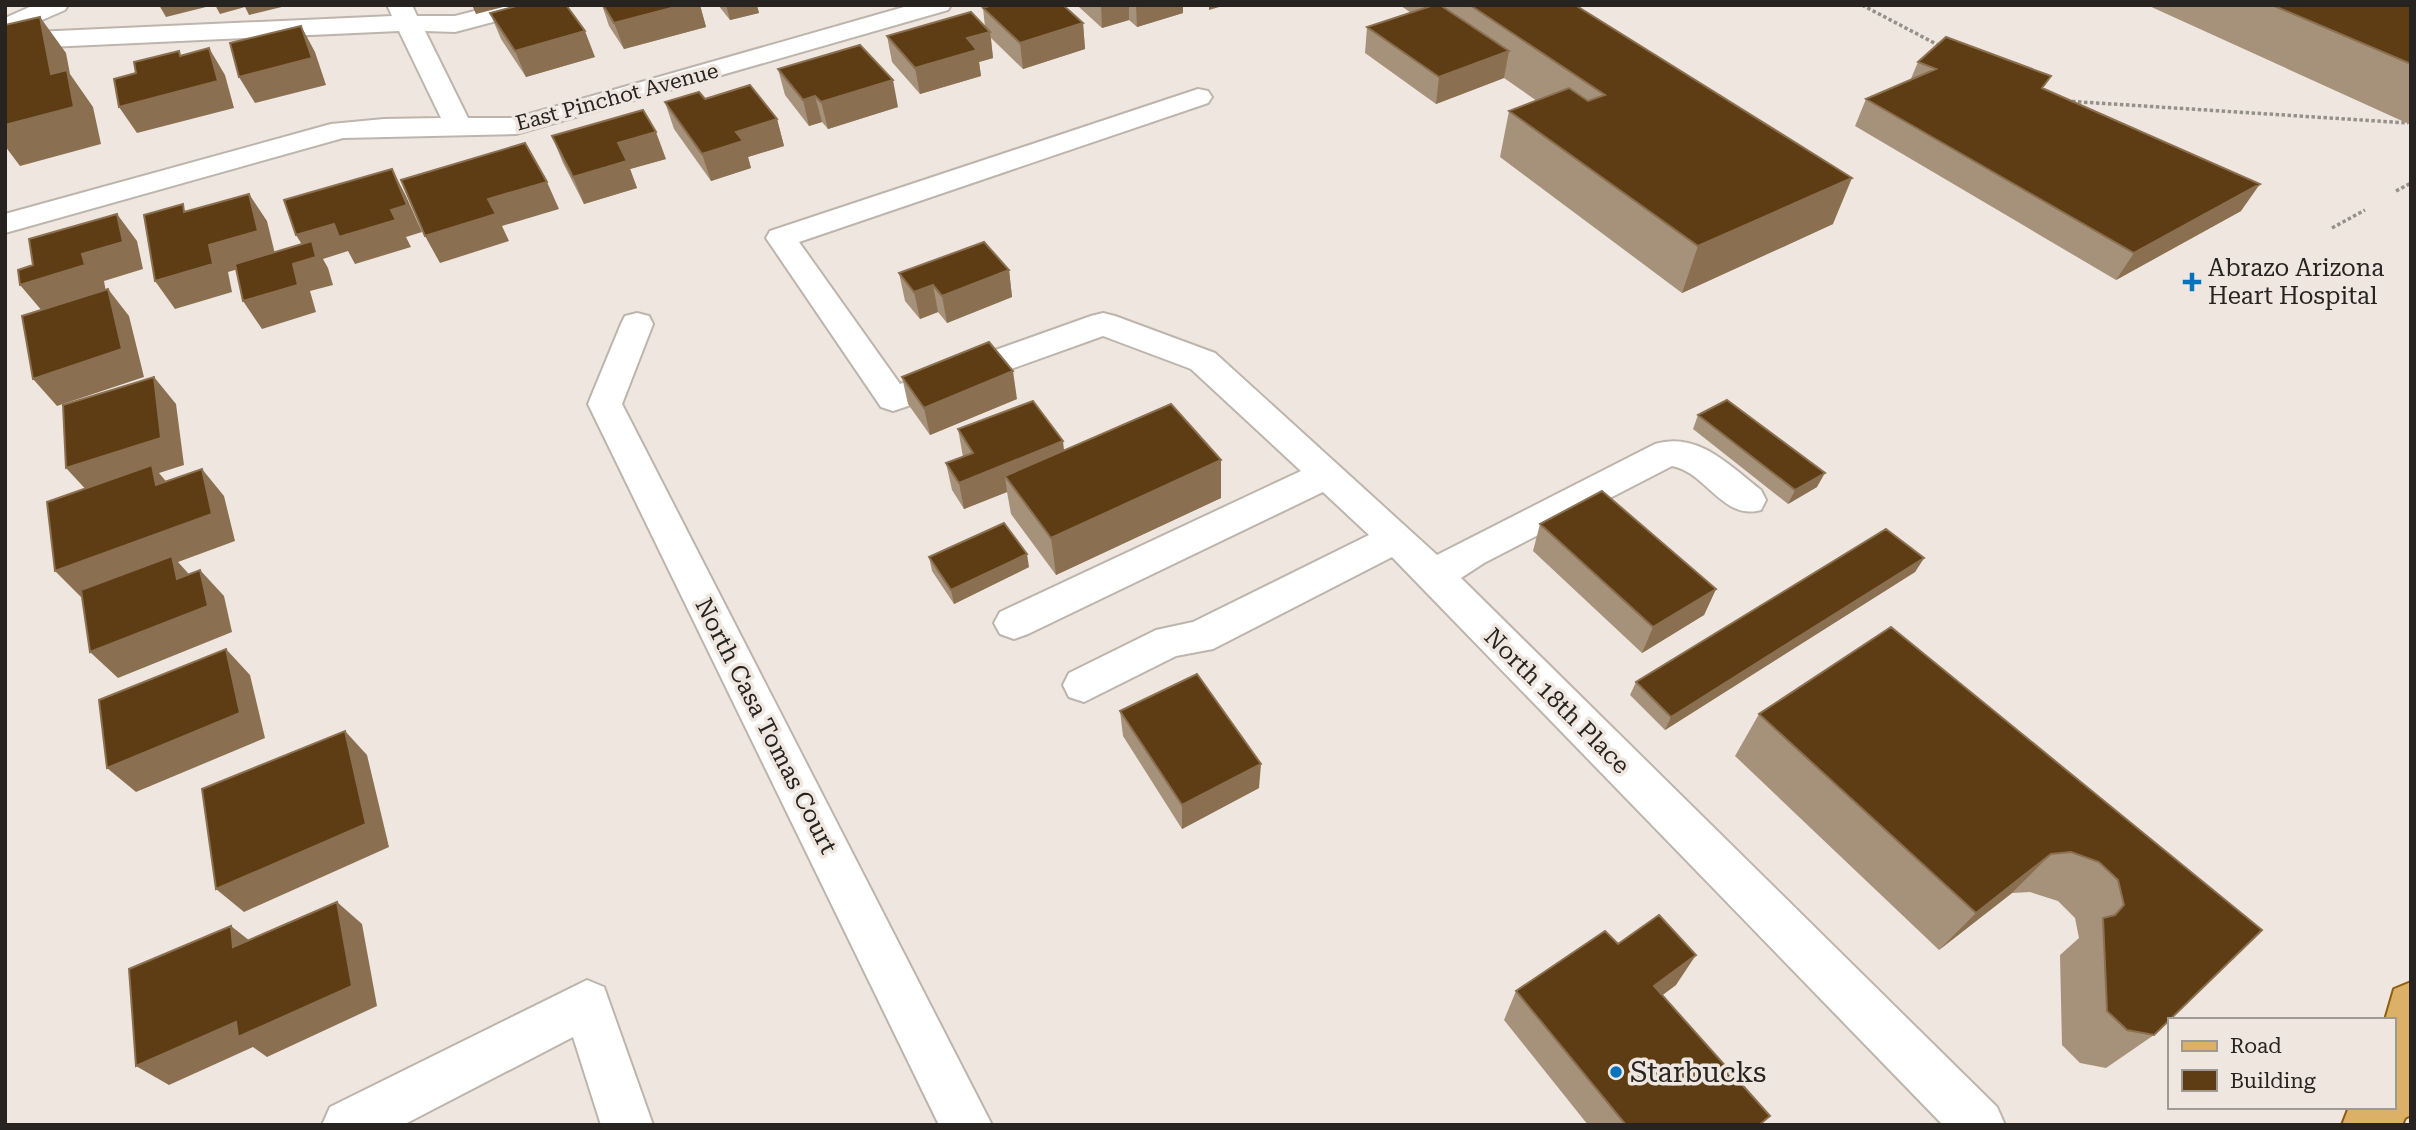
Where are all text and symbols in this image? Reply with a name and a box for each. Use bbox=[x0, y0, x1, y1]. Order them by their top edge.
street label: East Pinchot Avenue bbox=[513, 58, 721, 136]
place label: Abrazo Arizona Heart Hospital bbox=[2208, 254, 2384, 310]
marker: Abrazo Arizona Heart Hospital bbox=[2182, 272, 2202, 292]
street label: North Casa Tomas Court bbox=[689, 594, 843, 858]
street label: North 18th Place bbox=[1479, 623, 1635, 779]
legend bbox=[2168, 1018, 2395, 1109]
text: Road bbox=[2230, 1034, 2282, 1058]
place label: Starbucks bbox=[1630, 1056, 1766, 1089]
marker: Starbucks bbox=[1608, 1064, 1624, 1080]
text: Building bbox=[2230, 1069, 2316, 1093]

